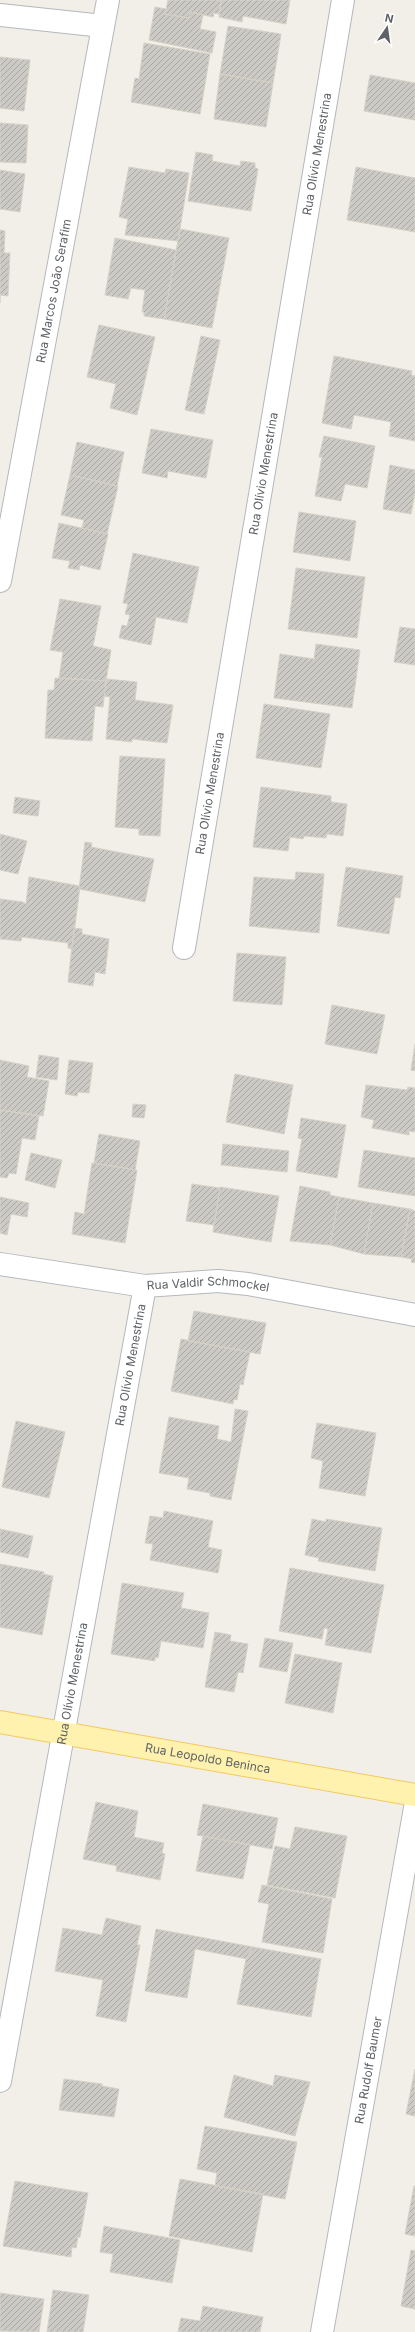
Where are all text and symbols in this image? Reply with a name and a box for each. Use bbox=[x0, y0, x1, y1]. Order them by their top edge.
north arrow bbox=[367, 8, 407, 48]
text: N bbox=[384, 10, 395, 26]
street label: Rua Olívio Menestrina bbox=[299, 92, 334, 216]
street label: Rua Marcos João Serafim bbox=[33, 218, 74, 364]
street label: Rua Olívio Menestrina bbox=[245, 411, 281, 536]
street label: Rua Olívio Menestrina bbox=[192, 731, 227, 855]
street label: Rua Valdir Schmockel bbox=[146, 1273, 271, 1295]
street label: Rua Olívio Menestrina bbox=[112, 1302, 149, 1427]
street label: Rua Olívio Menestrina bbox=[54, 1621, 90, 1746]
street label: Rua Leopoldo Beninca bbox=[144, 1740, 272, 1776]
street label: Rua Rudolf Baumer bbox=[351, 2015, 385, 2125]

